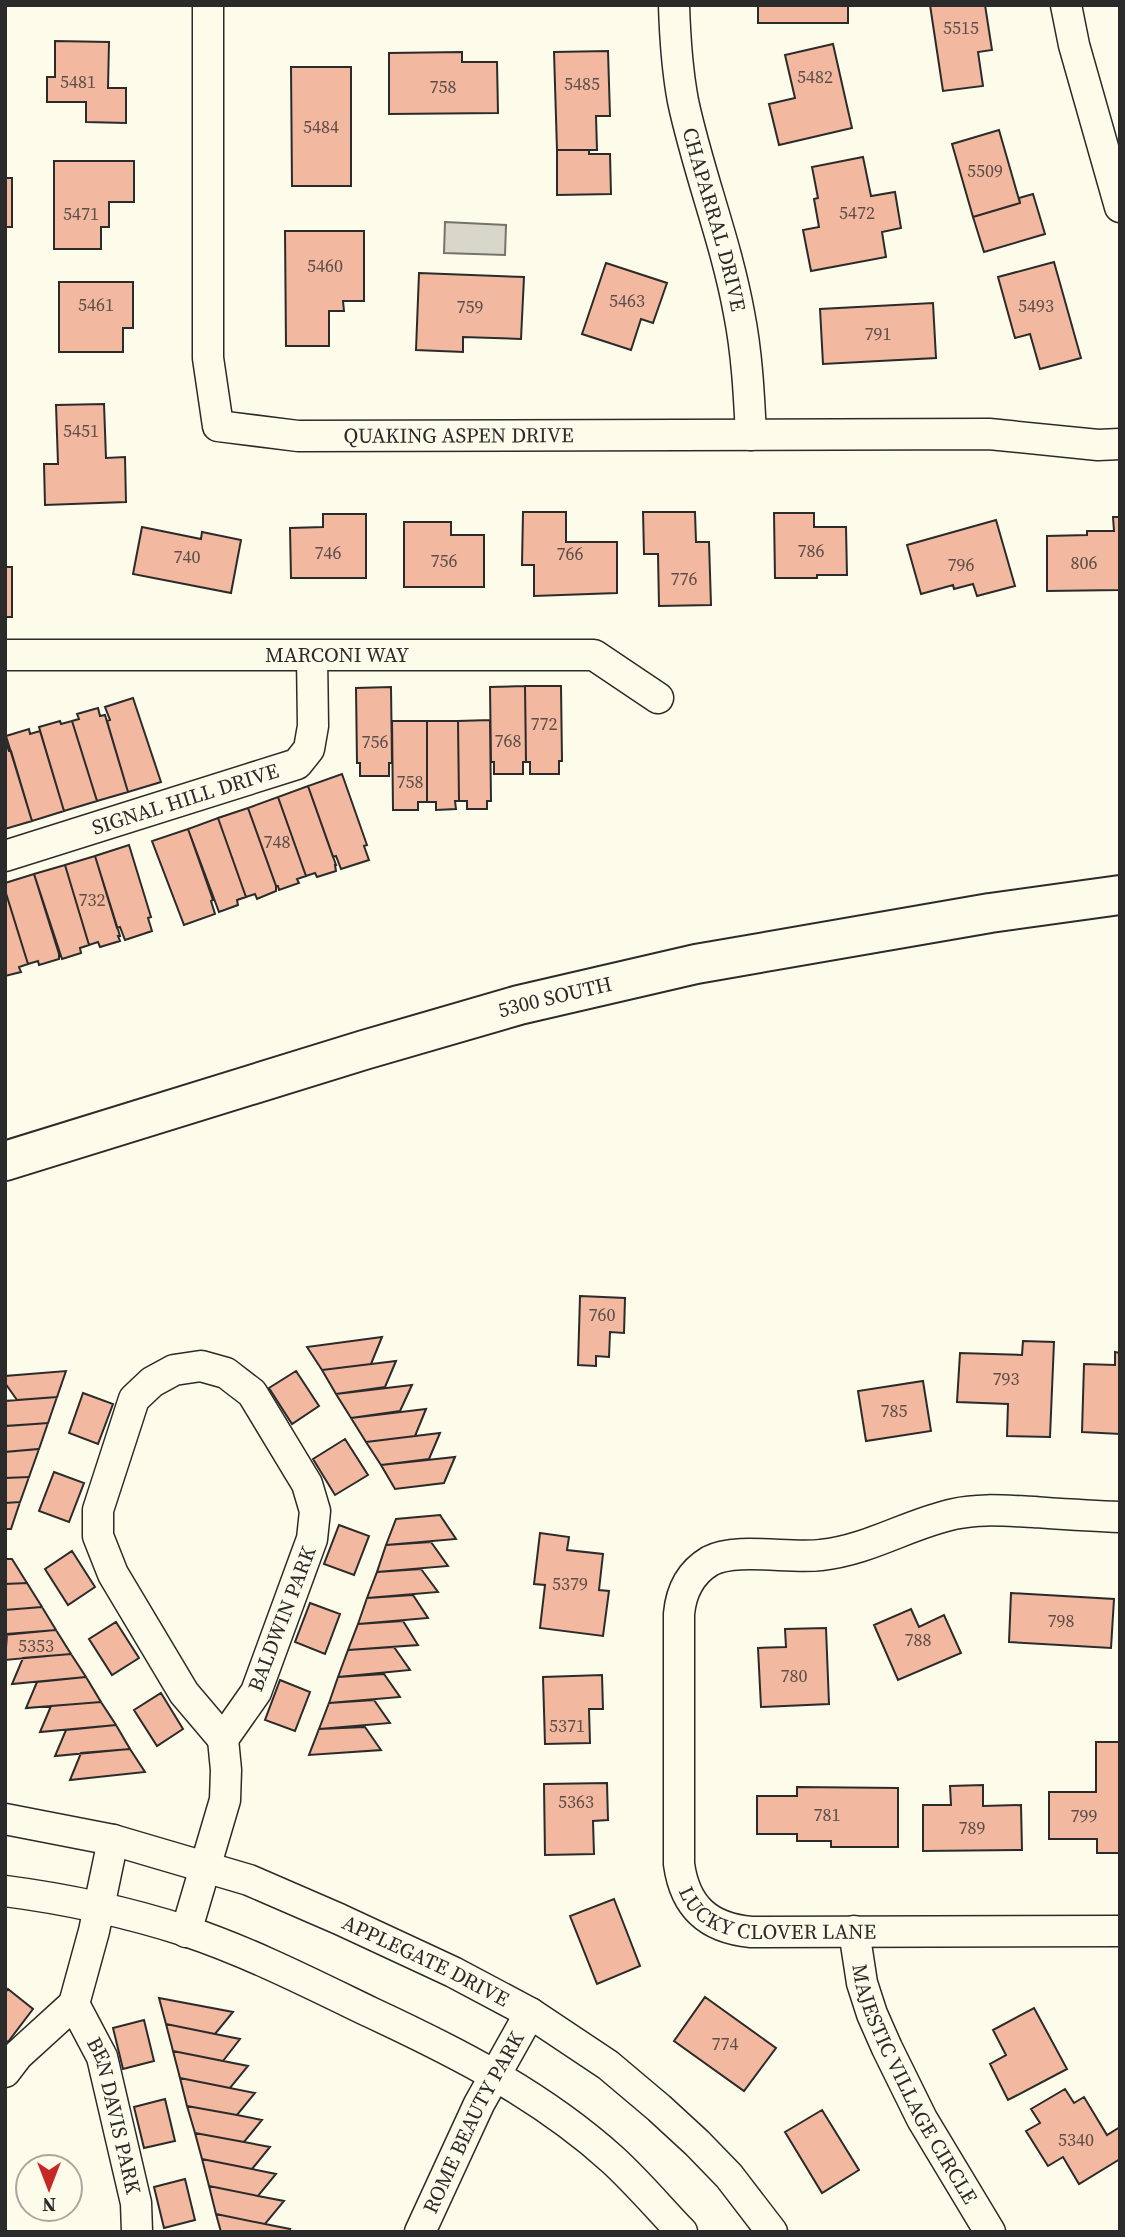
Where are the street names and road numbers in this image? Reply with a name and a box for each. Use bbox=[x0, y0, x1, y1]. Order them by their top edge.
street label: CHAPARRAL DRIVE bbox=[676, 124, 753, 314]
street label: QUAKING ASPEN DRIVE bbox=[344, 420, 574, 450]
street label: MARCONI WAY bbox=[265, 640, 410, 669]
street label: SIGNAL HILL DRIVE bbox=[88, 756, 282, 842]
street label: 5300 SOUTH bbox=[494, 969, 615, 1024]
street label: BALDWIN PARK bbox=[241, 1542, 323, 1695]
street label: LUCKY CLOVER LANE bbox=[672, 1881, 876, 1946]
street label: APPLEGATE DRIVE bbox=[338, 1907, 514, 2013]
street label: MAJESTIC VILLAGE CIRCLE bbox=[845, 1962, 985, 2209]
street label: ROME BEAUTY PARK bbox=[416, 2026, 531, 2218]
street label: BEN DAVIS PARK bbox=[80, 2032, 148, 2197]

